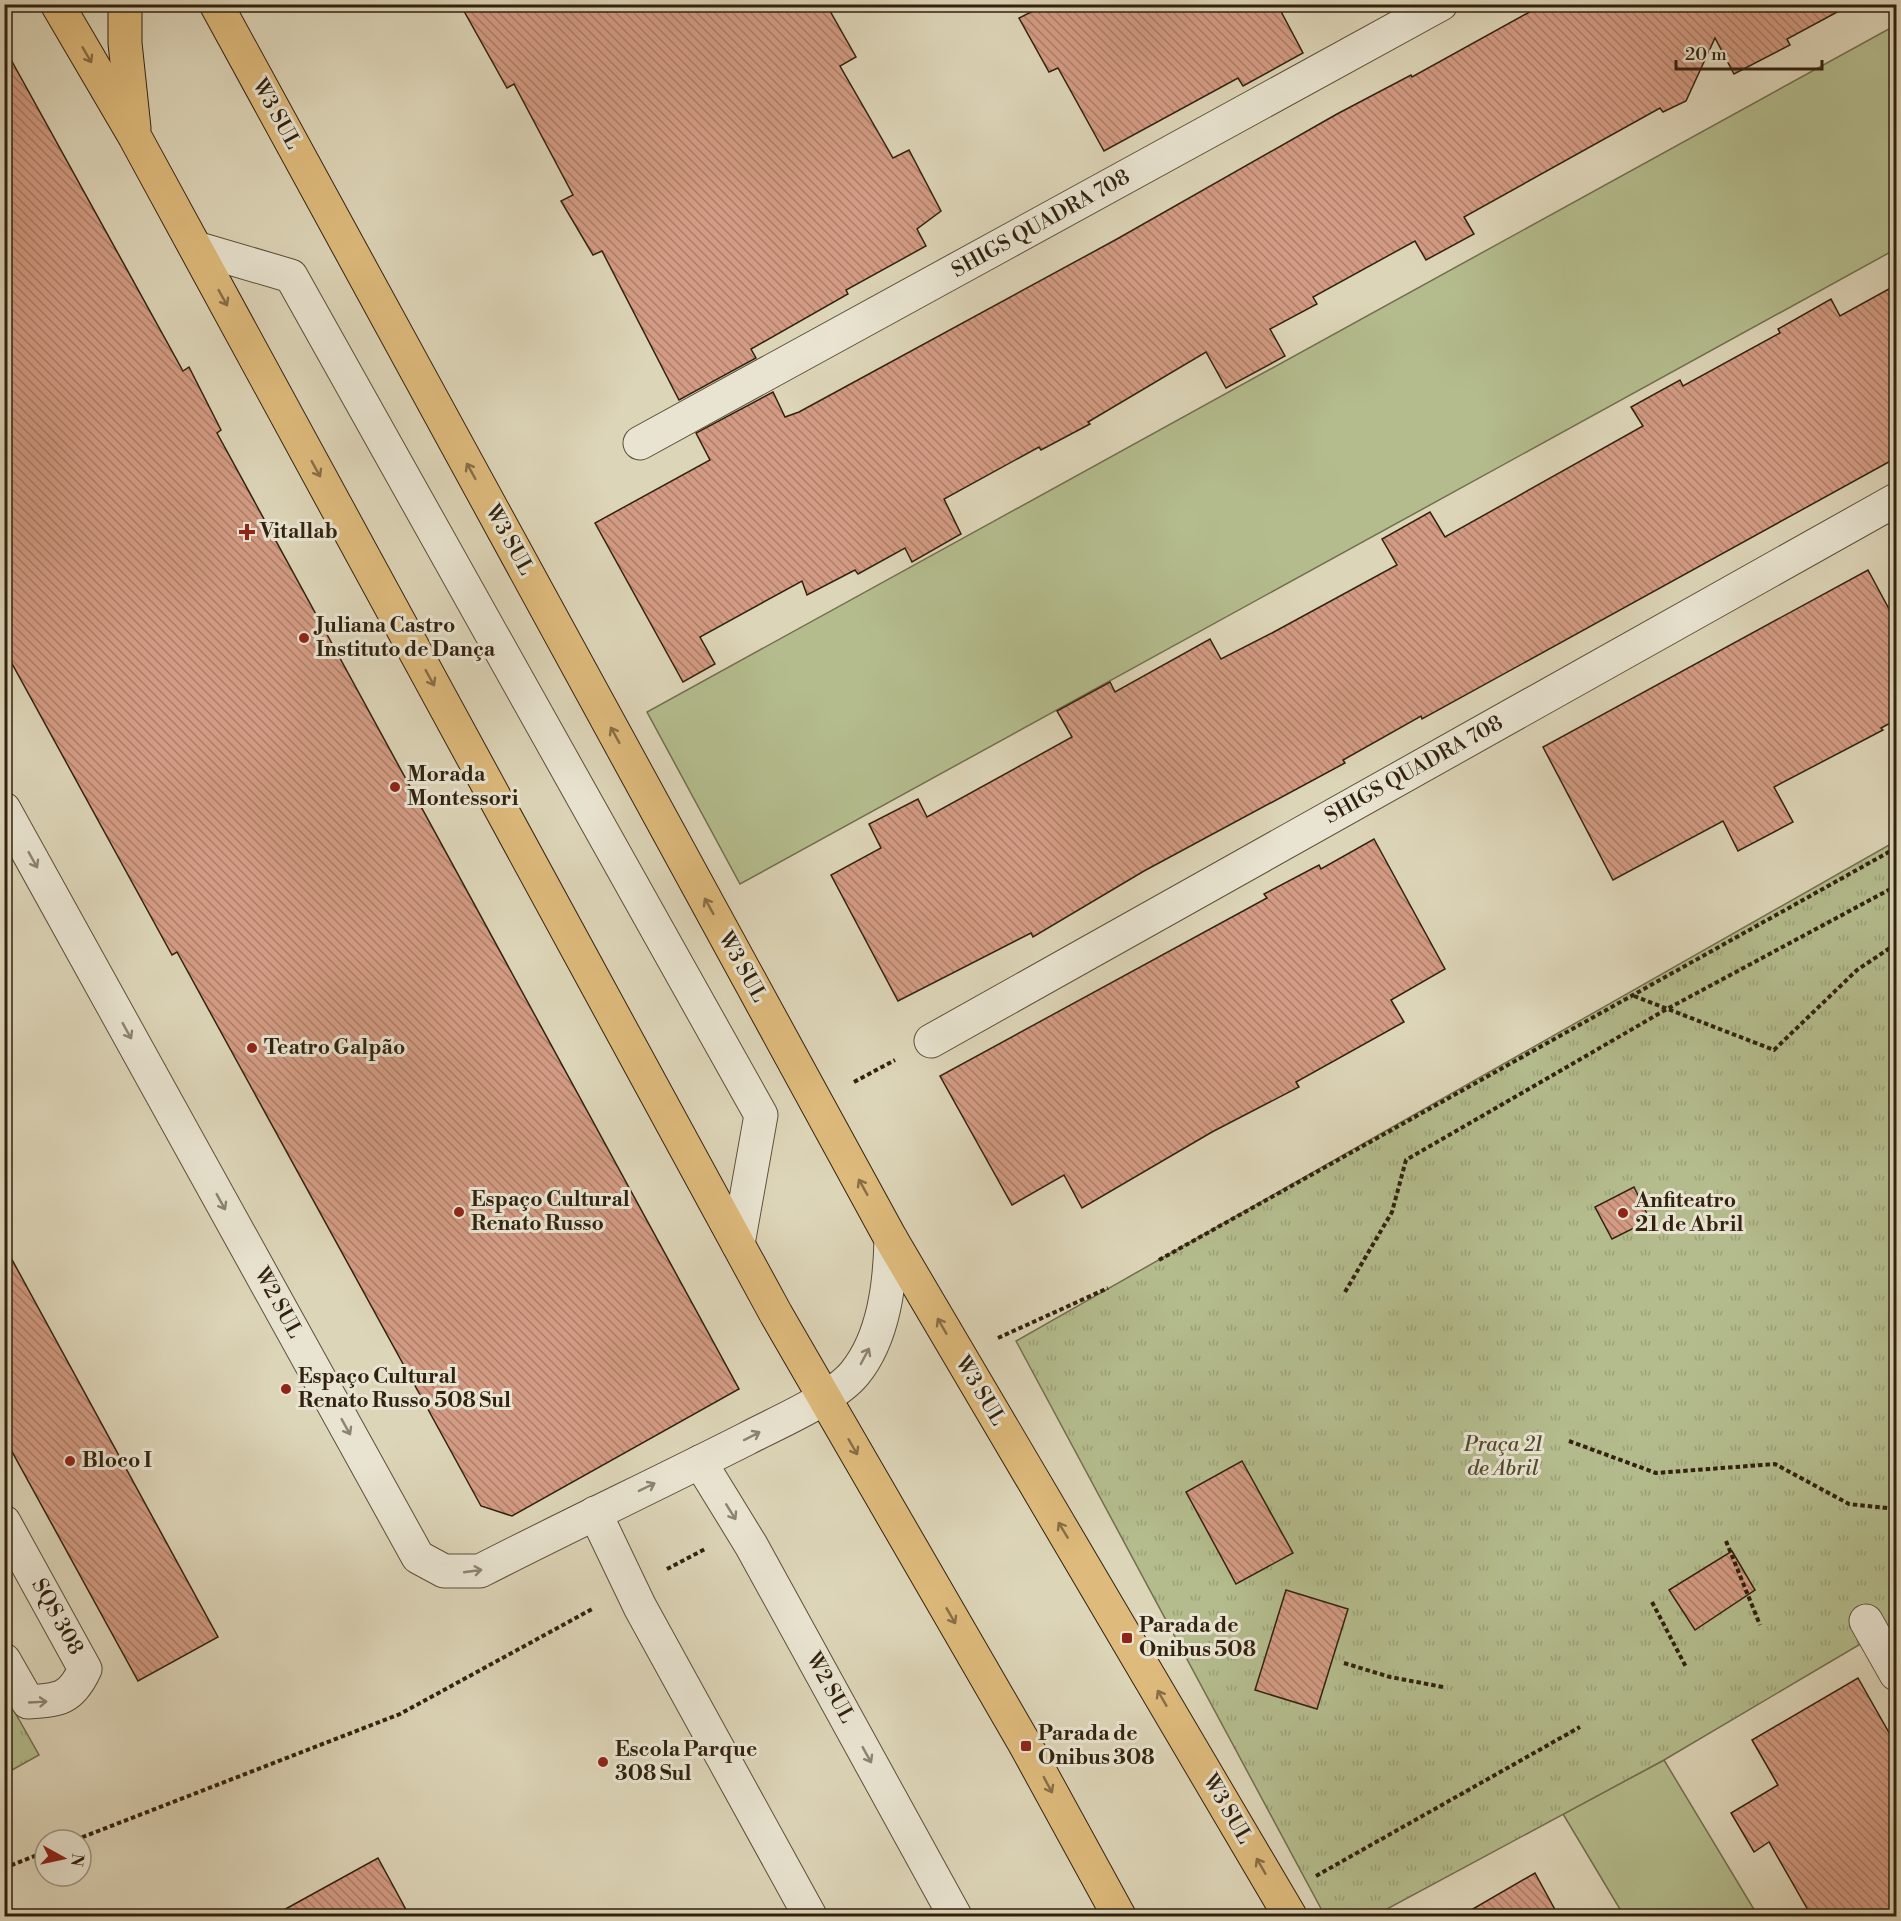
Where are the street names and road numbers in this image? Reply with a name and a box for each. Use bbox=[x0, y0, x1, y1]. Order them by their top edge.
street label: W3 SUL bbox=[246, 73, 306, 154]
street label: SHIGS QUADRA 708 bbox=[947, 164, 1135, 284]
street label: W3 SUL bbox=[479, 499, 539, 580]
street label: SHIGS QUADRA 708 bbox=[1320, 710, 1508, 830]
street label: W3 SUL bbox=[712, 926, 772, 1007]
street label: W2 SUL bbox=[248, 1262, 308, 1343]
street label: W3 SUL bbox=[949, 1351, 1011, 1431]
street label: SQS 308 bbox=[25, 1574, 89, 1660]
street label: W2 SUL bbox=[800, 1647, 860, 1728]
street label: W3 SUL bbox=[1196, 1769, 1257, 1849]

